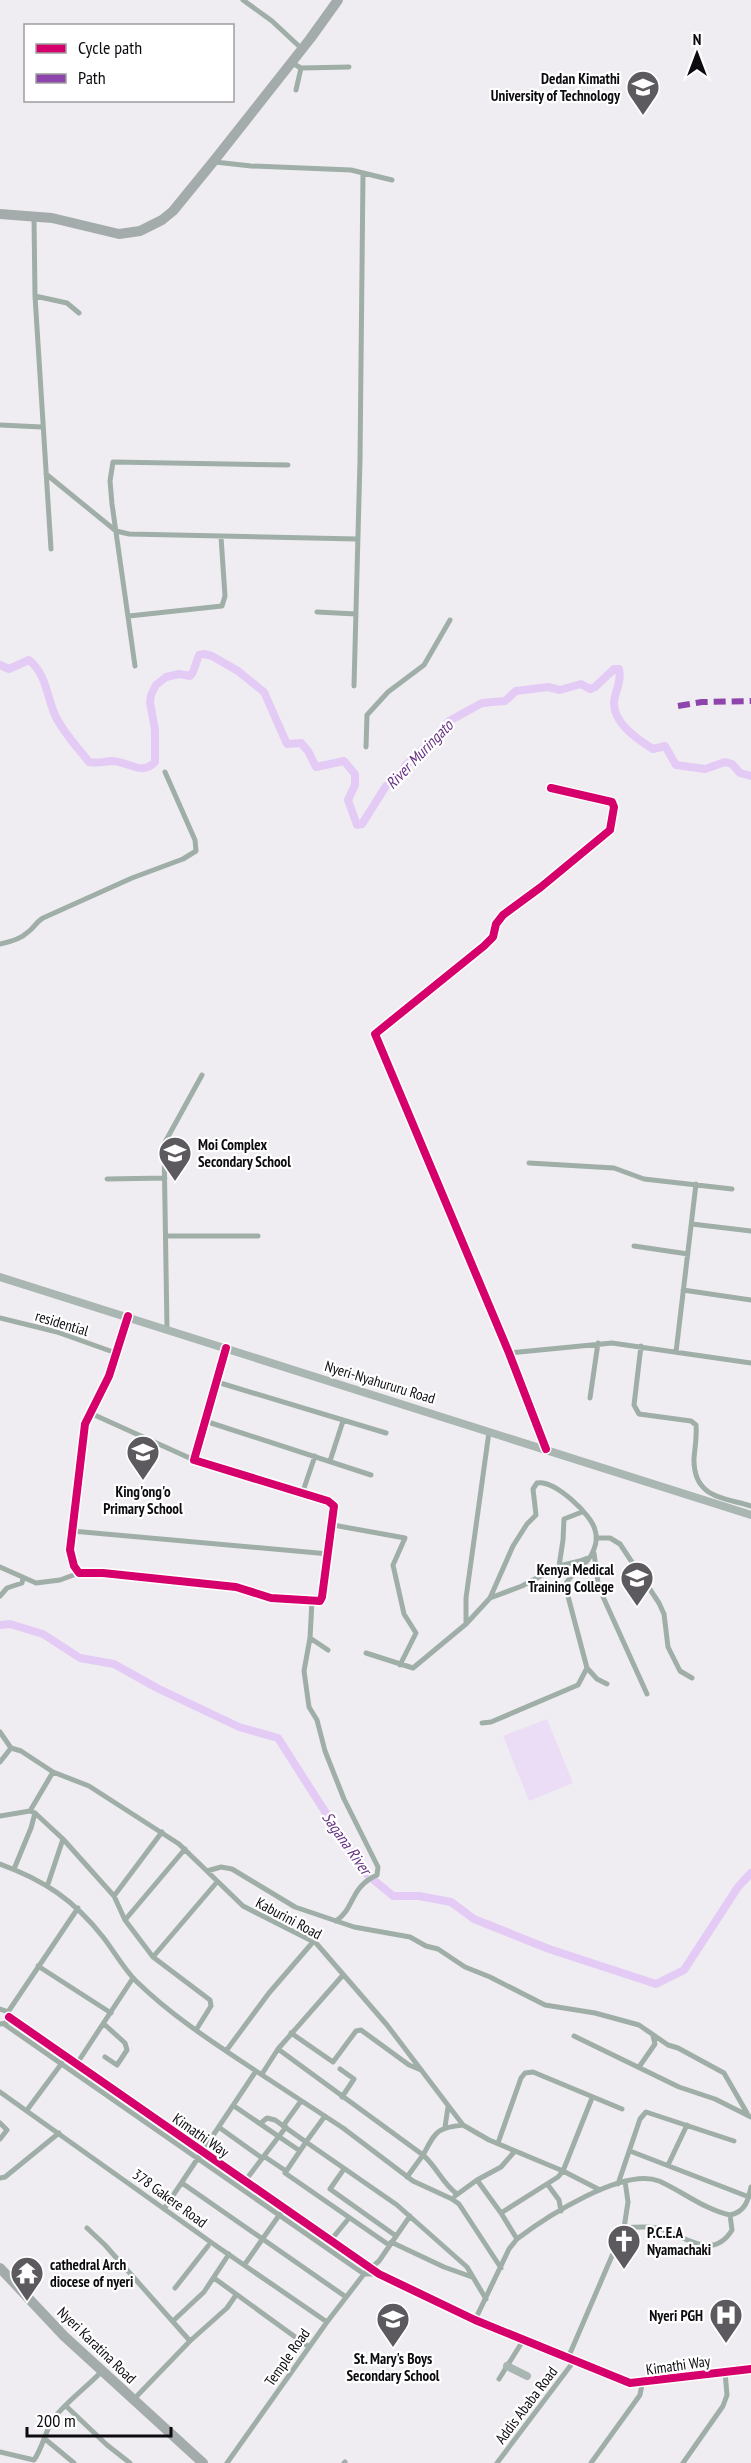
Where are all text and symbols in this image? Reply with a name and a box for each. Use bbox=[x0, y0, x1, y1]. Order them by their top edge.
legend bbox=[24, 24, 234, 102]
north arrow bbox=[667, 24, 727, 84]
text: N bbox=[693, 29, 701, 49]
text: Cycle path bbox=[78, 36, 142, 59]
text: Path bbox=[78, 66, 106, 89]
place label: Dedan Kimathi University of Technology bbox=[491, 69, 621, 105]
school or university icon: Dedan Kimathi University of Technology bbox=[625, 69, 661, 116]
water label: River Muringato bbox=[381, 715, 458, 793]
school or university icon: Moi Complex Secondary School bbox=[157, 1135, 193, 1182]
place label: Moi Complex Secondary School bbox=[198, 1135, 291, 1171]
street label: residential bbox=[33, 1306, 91, 1340]
street label: Nyeri-Nyahururu Road bbox=[322, 1356, 438, 1408]
school or university icon: King'ong'o Primary School bbox=[125, 1434, 161, 1481]
place label: King'ong'o Primary School bbox=[103, 1482, 183, 1518]
place label: Kenya Medical Training College bbox=[528, 1560, 614, 1596]
school or university icon: Kenya Medical Training College bbox=[619, 1560, 655, 1607]
water label: Sagana River bbox=[318, 1808, 377, 1880]
street label: Kaburini Road bbox=[253, 1893, 325, 1943]
street label: Kimathi Way bbox=[169, 2109, 233, 2161]
street label: 378 Gakere Road bbox=[129, 2165, 211, 2231]
church icon: P.C.E.A Nyamachaki bbox=[606, 2223, 642, 2270]
place label: P.C.E.A Nyamachaki bbox=[647, 2223, 711, 2259]
temple icon: cathedral Arch diocese of nyeri bbox=[9, 2255, 45, 2302]
place label: cathedral Arch diocese of nyeri bbox=[50, 2255, 133, 2291]
hospital icon: Nyeri PGH bbox=[708, 2297, 744, 2344]
school or university icon: St. Mary's Boys Secondary School bbox=[375, 2301, 411, 2348]
street label: Nyeri Karatina Road bbox=[54, 2303, 140, 2387]
place label: Nyeri PGH bbox=[649, 2306, 703, 2325]
street label: Temple Road bbox=[260, 2324, 314, 2390]
place label: St. Mary's Boys Secondary School bbox=[347, 2349, 440, 2385]
street label: Kimathi Way bbox=[645, 2351, 712, 2379]
street label: Addis Ababa Road bbox=[491, 2363, 561, 2447]
scale bar bbox=[27, 2400, 171, 2438]
text: 200 m bbox=[36, 2409, 76, 2432]

